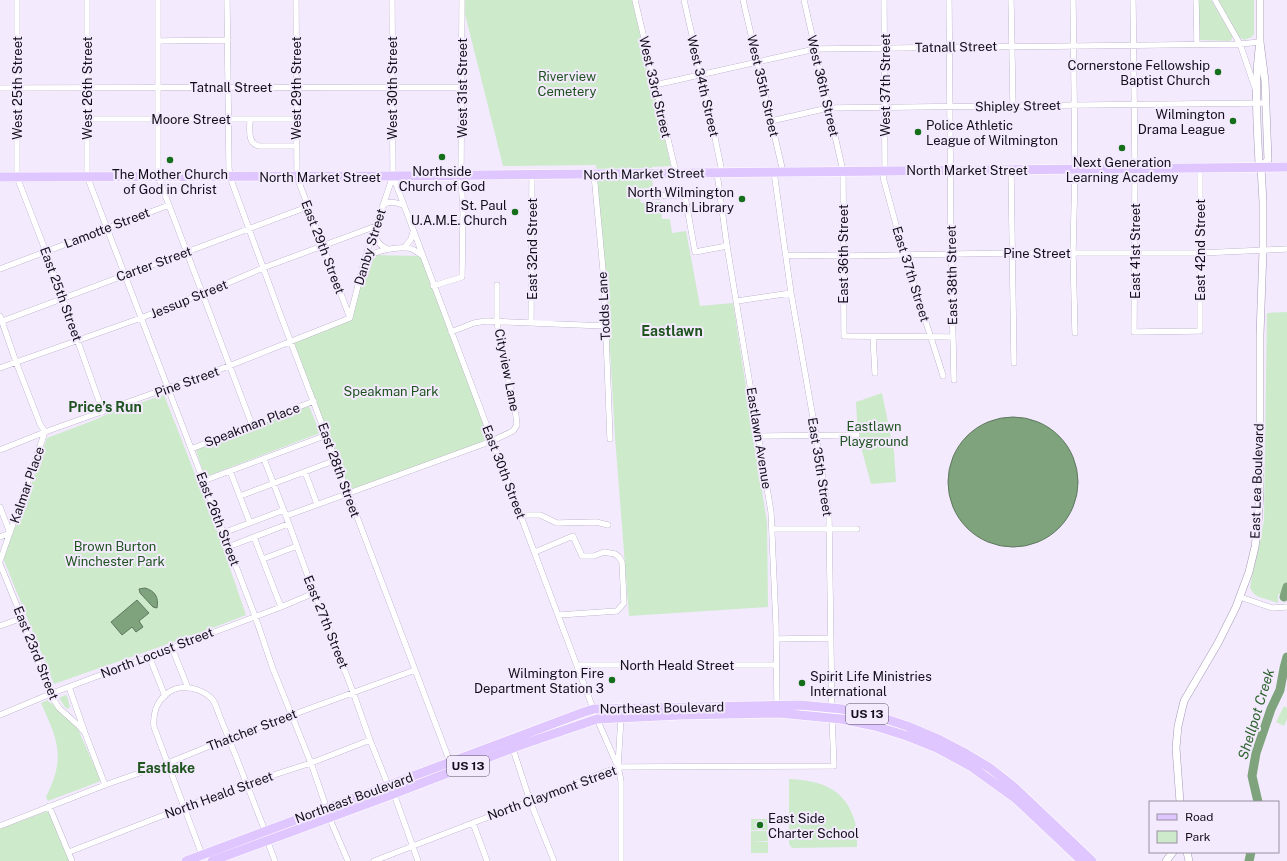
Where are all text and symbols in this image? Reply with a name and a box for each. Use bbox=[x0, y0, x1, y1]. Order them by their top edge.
street label: West 37th Street bbox=[878, 33, 893, 137]
street label: West 34th Street bbox=[684, 34, 722, 138]
street label: West 35th Street bbox=[744, 34, 782, 138]
street label: West 36th Street bbox=[804, 34, 842, 138]
street label: West 33rd Street bbox=[636, 35, 674, 139]
street label: West 25th Street bbox=[10, 36, 25, 140]
street label: West 26th Street bbox=[80, 36, 95, 140]
street label: West 29th Street bbox=[289, 36, 304, 140]
street label: West 30th Street bbox=[385, 36, 400, 140]
street label: West 31st Street bbox=[455, 38, 470, 138]
street label: Tatnall Street bbox=[915, 39, 997, 55]
place label: Cornerstone Fellowship Baptist Church bbox=[1067, 58, 1210, 88]
marker: Cornerstone Fellowship Baptist Church bbox=[1213, 67, 1223, 77]
park label: Riverview Cemetery bbox=[537, 69, 597, 99]
street label: Tatnall Street bbox=[190, 80, 272, 95]
street label: Shipley Street bbox=[975, 98, 1061, 114]
place label: Wilmington Drama League bbox=[1138, 107, 1225, 137]
street label: Moore Street bbox=[151, 112, 231, 127]
marker: Wilmington Drama League bbox=[1228, 116, 1238, 126]
place label: Police Athletic League of Wilmington bbox=[926, 118, 1058, 148]
marker: Police Athletic League of Wilmington bbox=[913, 127, 923, 137]
marker: Next Generation Learning Academy bbox=[1117, 143, 1127, 153]
marker: Northside Church of God bbox=[437, 152, 447, 162]
marker: The Mother Church of God in Christ bbox=[165, 155, 175, 165]
place label: Next Generation Learning Academy bbox=[1066, 155, 1178, 185]
street label: North Market Street bbox=[906, 163, 1028, 178]
place label: Northside Church of God bbox=[399, 164, 485, 194]
street label: North Market Street bbox=[583, 165, 705, 183]
place label: The Mother Church of God in Christ bbox=[112, 167, 228, 197]
street label: North Market Street bbox=[259, 170, 381, 185]
place label: North Wilmington Branch Library bbox=[627, 185, 734, 215]
marker: North Wilmington Branch Library bbox=[737, 194, 747, 204]
street label: East 29th Street bbox=[298, 198, 348, 296]
place label: St. Paul U.A.M.E. Church bbox=[411, 198, 507, 228]
street label: East 32nd Street bbox=[525, 198, 540, 300]
street label: East 42nd Street bbox=[1193, 199, 1208, 301]
street label: East 41st Street bbox=[1128, 203, 1143, 299]
street label: East 36th Street bbox=[836, 204, 851, 304]
street label: Lamotte Street bbox=[62, 205, 152, 251]
street label: Danby Street bbox=[351, 207, 389, 287]
marker: St. Paul U.A.M.E. Church bbox=[510, 207, 520, 217]
street label: East 37th Street bbox=[889, 224, 933, 324]
street label: East 38th Street bbox=[944, 225, 960, 325]
street label: Carter Street bbox=[114, 243, 194, 285]
street label: East 25th Street bbox=[37, 245, 85, 343]
street label: Pine Street bbox=[1003, 246, 1071, 261]
street label: Todds Lane bbox=[595, 271, 613, 341]
street label: Jessup Street bbox=[148, 277, 230, 321]
district label: Eastlawn bbox=[641, 323, 703, 339]
street label: Cityview Lane bbox=[492, 327, 522, 413]
street label: Pine Street bbox=[153, 363, 221, 401]
park label: Speakman Park bbox=[343, 384, 439, 399]
street label: Eastlawn Avenue bbox=[744, 386, 774, 490]
district label: Price’s Run bbox=[68, 399, 142, 415]
street label: Speakman Place bbox=[202, 400, 302, 450]
street label: East 35th Street bbox=[805, 416, 835, 518]
park label: Eastlawn Playground bbox=[839, 419, 909, 449]
street label: East 28th Street bbox=[315, 421, 363, 519]
street label: East 30th Street bbox=[479, 423, 529, 521]
street label: East Lea Boulevard bbox=[1247, 423, 1267, 539]
street label: Kalmar Place bbox=[7, 445, 47, 525]
street label: East 26th Street bbox=[193, 470, 243, 568]
park label: Brown Burton Winchester Park bbox=[65, 539, 165, 569]
street label: East 27th Street bbox=[301, 573, 351, 671]
street label: East 23rd Street bbox=[10, 604, 62, 702]
street label: North Locust Street bbox=[99, 625, 215, 681]
street label: North Heald Street bbox=[620, 658, 734, 673]
place label: Wilmington Fire Department Station 3 bbox=[474, 666, 604, 696]
water label: Shellpot Creek bbox=[1235, 666, 1278, 761]
place label: Spirit Life Ministries International bbox=[810, 669, 932, 699]
marker: Wilmington Fire Department Station 3 bbox=[607, 675, 617, 685]
marker: Spirit Life Ministries International bbox=[797, 678, 807, 688]
street label: Northeast Boulevard bbox=[600, 699, 724, 717]
road number: US 13 bbox=[846, 704, 888, 724]
street label: Thatcher Street bbox=[205, 706, 299, 754]
road number: US 13 bbox=[447, 756, 489, 776]
district label: Eastlake bbox=[137, 760, 195, 776]
street label: North Claymont Street bbox=[485, 763, 619, 823]
street label: North Heald Street bbox=[163, 768, 275, 822]
street label: Northeast Boulevard bbox=[293, 770, 415, 826]
legend bbox=[1149, 801, 1279, 853]
text: Road bbox=[1185, 810, 1213, 824]
place label: East Side Charter School bbox=[768, 811, 859, 841]
marker: East Side Charter School bbox=[755, 820, 765, 830]
text: Park bbox=[1185, 830, 1211, 844]

